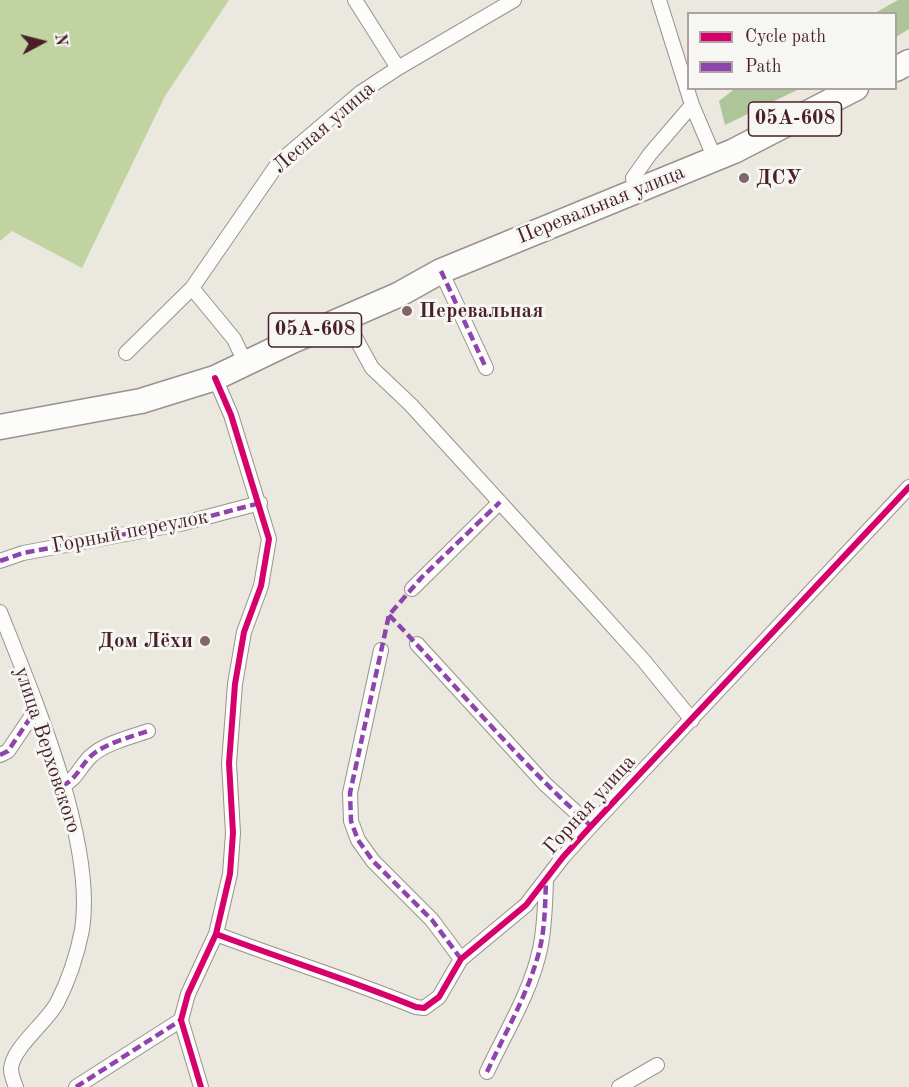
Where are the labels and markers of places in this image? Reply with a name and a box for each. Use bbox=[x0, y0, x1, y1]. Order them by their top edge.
place label: ДСУ bbox=[756, 165, 802, 191]
marker: ДСУ bbox=[737, 171, 751, 185]
place label: Перевальная bbox=[419, 298, 543, 324]
marker: Перевальная bbox=[400, 304, 414, 318]
place label: Дом Лёхи bbox=[98, 628, 193, 654]
marker: Дом Лёхи bbox=[198, 634, 212, 648]

